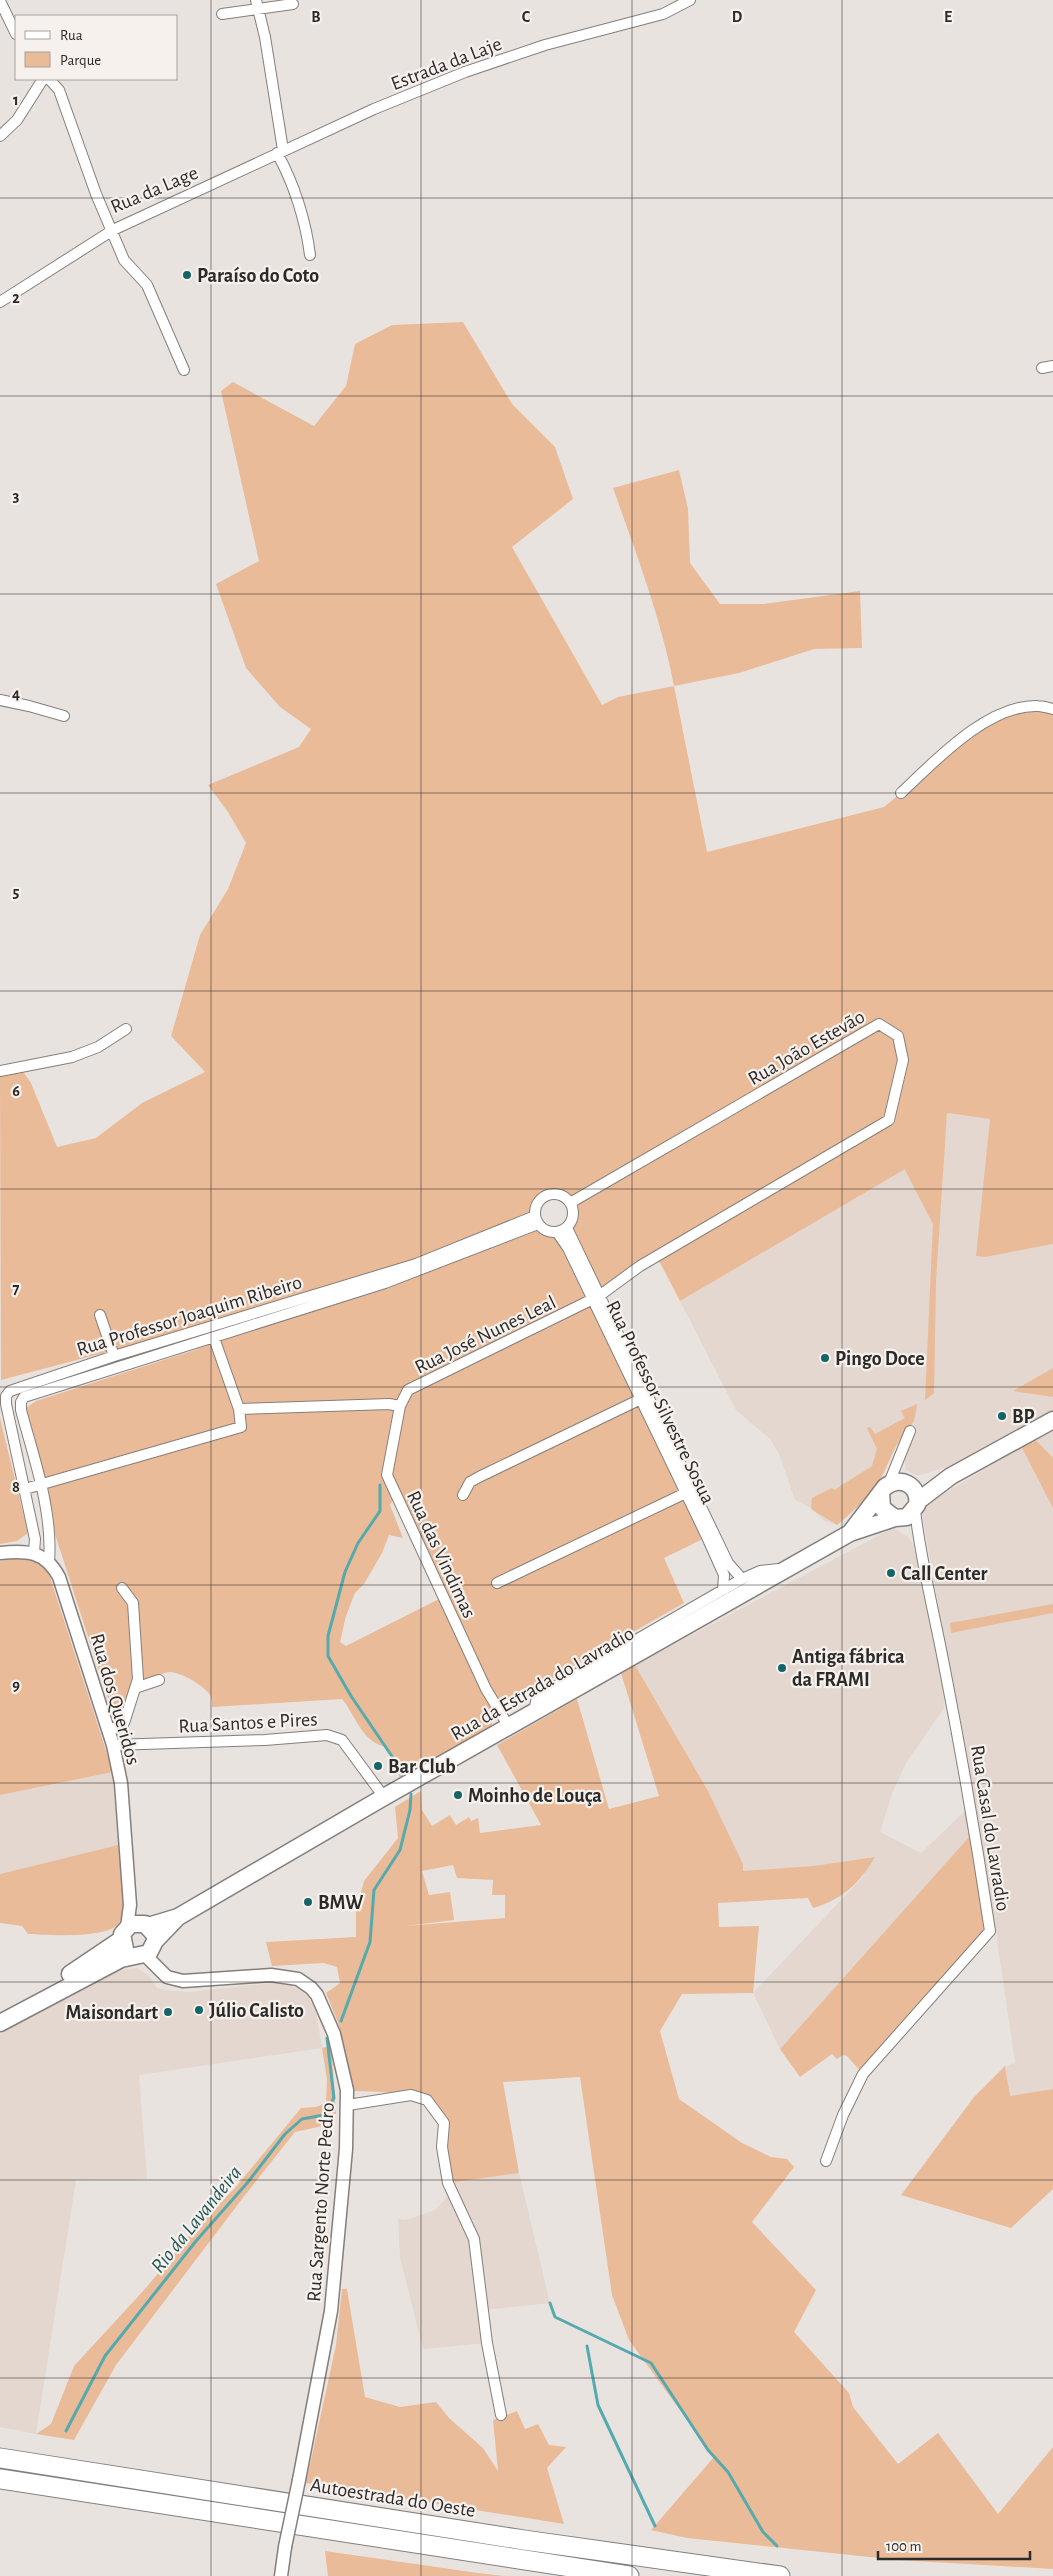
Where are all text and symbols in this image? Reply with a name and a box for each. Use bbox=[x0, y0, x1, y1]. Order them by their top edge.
text: B bbox=[311, 9, 321, 25]
text: C bbox=[522, 9, 531, 25]
text: D bbox=[732, 9, 743, 25]
text: E bbox=[944, 9, 952, 25]
legend bbox=[15, 15, 178, 80]
text: Rua bbox=[60, 28, 83, 43]
street label: Estrada da Laje bbox=[388, 34, 504, 94]
text: Parque bbox=[60, 53, 101, 68]
text: 1 bbox=[13, 92, 19, 108]
street label: Rua da Lage bbox=[108, 163, 201, 217]
place label: Paraíso do Coto bbox=[197, 266, 319, 286]
marker: Paraíso do Coto bbox=[181, 269, 193, 281]
text: 2 bbox=[12, 290, 20, 306]
text: 3 bbox=[13, 488, 20, 504]
text: 4 bbox=[12, 686, 20, 702]
text: 5 bbox=[13, 884, 20, 900]
street label: Rua João Estevão bbox=[745, 1006, 868, 1089]
text: 6 bbox=[12, 1083, 20, 1099]
street label: Rua Professor Joaquim Ribeiro bbox=[74, 1272, 304, 1360]
text: 7 bbox=[13, 1281, 20, 1297]
street label: Rua José Nunes Leal bbox=[412, 1292, 559, 1378]
street label: Rua Professor Silvestre Sosua bbox=[602, 1298, 718, 1507]
place label: Pingo Doce bbox=[835, 1349, 925, 1369]
marker: Pingo Doce bbox=[819, 1352, 831, 1364]
place label: BP bbox=[1012, 1407, 1035, 1427]
marker: BP bbox=[996, 1410, 1008, 1422]
text: 8 bbox=[12, 1479, 20, 1495]
street label: Rua das Vindimas bbox=[403, 1488, 479, 1621]
place label: Call Center bbox=[901, 1564, 988, 1584]
marker: Call Center bbox=[885, 1567, 897, 1579]
street label: Rua da Estrada do Lavradio bbox=[447, 1623, 638, 1744]
street label: Rua dos Queridos bbox=[87, 1631, 143, 1767]
place label: Antiga fábrica da FRAMI bbox=[792, 1647, 905, 1690]
marker: Antiga fábrica da FRAMI bbox=[776, 1662, 788, 1674]
text: 9 bbox=[12, 1677, 20, 1693]
street label: Rua Santos e Pires bbox=[178, 1709, 318, 1737]
street label: Rua Casal do Lavradio bbox=[967, 1744, 1013, 1913]
place label: Bar Club bbox=[388, 1757, 456, 1777]
marker: Bar Club bbox=[372, 1760, 384, 1772]
place label: Moinho de Louça bbox=[468, 1786, 602, 1806]
marker: Moinho de Louça bbox=[452, 1789, 464, 1801]
place label: BMW bbox=[318, 1893, 363, 1913]
marker: BMW bbox=[302, 1896, 314, 1908]
place label: Júlio Calisto bbox=[209, 2001, 304, 2021]
place label: Maisondart bbox=[66, 2003, 158, 2023]
marker: Júlio Calisto bbox=[193, 2004, 205, 2016]
marker: Maisondart bbox=[162, 2006, 174, 2018]
street label: Rua Sargento Norte Pedro bbox=[304, 2102, 338, 2302]
water label: Rio da Lavandeira bbox=[147, 2162, 246, 2277]
street label: Autoestrada do Oeste bbox=[309, 2475, 477, 2521]
scale bar bbox=[878, 2528, 1030, 2560]
text: 100 m bbox=[886, 2539, 921, 2554]

